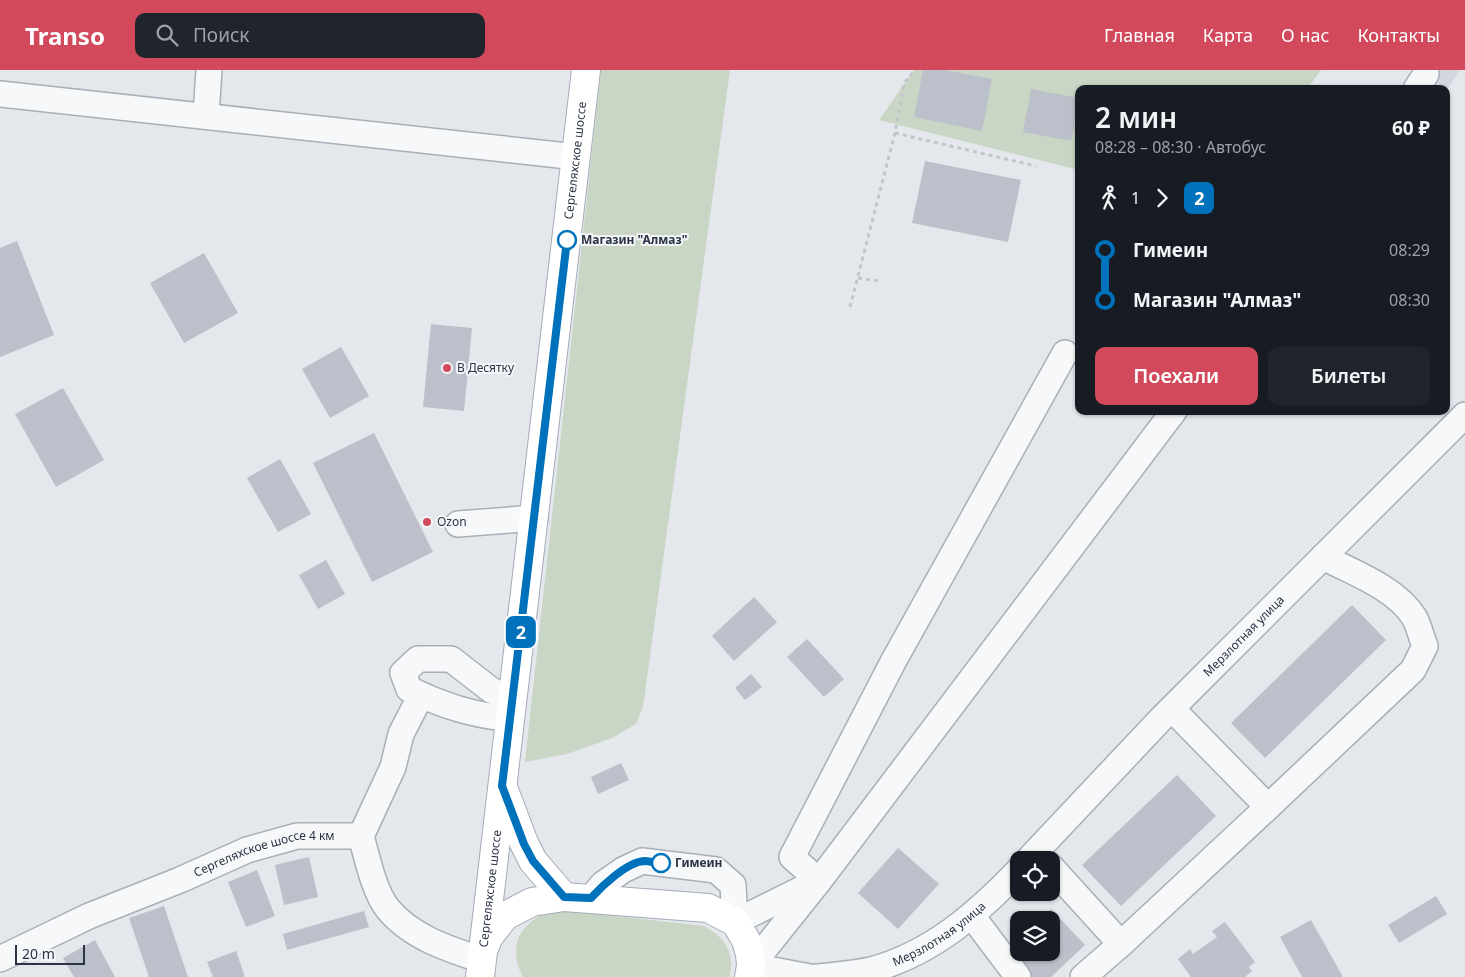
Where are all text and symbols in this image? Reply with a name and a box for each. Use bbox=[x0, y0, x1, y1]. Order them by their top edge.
search box bbox=[135, 13, 485, 58]
text: Transo bbox=[25, 19, 105, 52]
icon: search bbox=[153, 21, 181, 49]
text: Поиск bbox=[193, 22, 249, 48]
text: Главная bbox=[1104, 23, 1175, 47]
text: Карта bbox=[1203, 23, 1253, 47]
text: О нас bbox=[1281, 23, 1329, 47]
text: Контакты bbox=[1357, 23, 1440, 47]
text: 2 мин bbox=[1095, 98, 1177, 136]
street label: Сергеляхское шоссе bbox=[560, 100, 590, 220]
text: 60 ₽ bbox=[1392, 115, 1430, 141]
text: 08:28 – 08:30 · Автобус bbox=[1095, 136, 1266, 158]
icon: walk bbox=[1095, 184, 1123, 212]
icon: forward bbox=[1148, 184, 1176, 212]
text: 2 bbox=[1194, 186, 1204, 210]
text: 1 bbox=[1131, 187, 1140, 209]
marker: Магазин "Алмаз" bbox=[557, 230, 577, 250]
place label: Магазин "Алмаз" bbox=[581, 231, 687, 248]
text: Гимеин bbox=[1133, 237, 1208, 263]
text: 08:29 bbox=[1389, 239, 1430, 261]
text: Магазин "Алмаз" bbox=[1133, 287, 1301, 313]
text: 08:30 bbox=[1389, 289, 1430, 311]
button: Поехали bbox=[1095, 347, 1258, 405]
button: Билеты bbox=[1268, 347, 1430, 405]
place label: В Десятку bbox=[457, 359, 515, 376]
marker: В Десятку bbox=[441, 362, 453, 374]
place label: Ozon bbox=[437, 513, 467, 530]
marker: Ozon bbox=[421, 516, 433, 528]
street label: Мерзлотная улица bbox=[1199, 591, 1288, 680]
line badge: 2 bbox=[505, 616, 537, 648]
text: 2 bbox=[516, 620, 526, 644]
street label: Сергеляхское шоссе 4 км bbox=[191, 827, 334, 881]
street label: Сергеляхское шоссе bbox=[475, 828, 505, 948]
map controls bbox=[1010, 851, 1060, 961]
button: locate bbox=[1010, 851, 1060, 901]
marker: Гимеин bbox=[651, 853, 671, 873]
place label: Гимеин bbox=[675, 854, 723, 871]
street label: Мерзлотная улица bbox=[890, 898, 989, 970]
button: layers bbox=[1010, 911, 1060, 961]
scale bar bbox=[15, 942, 85, 965]
text: 20 m bbox=[22, 944, 55, 963]

